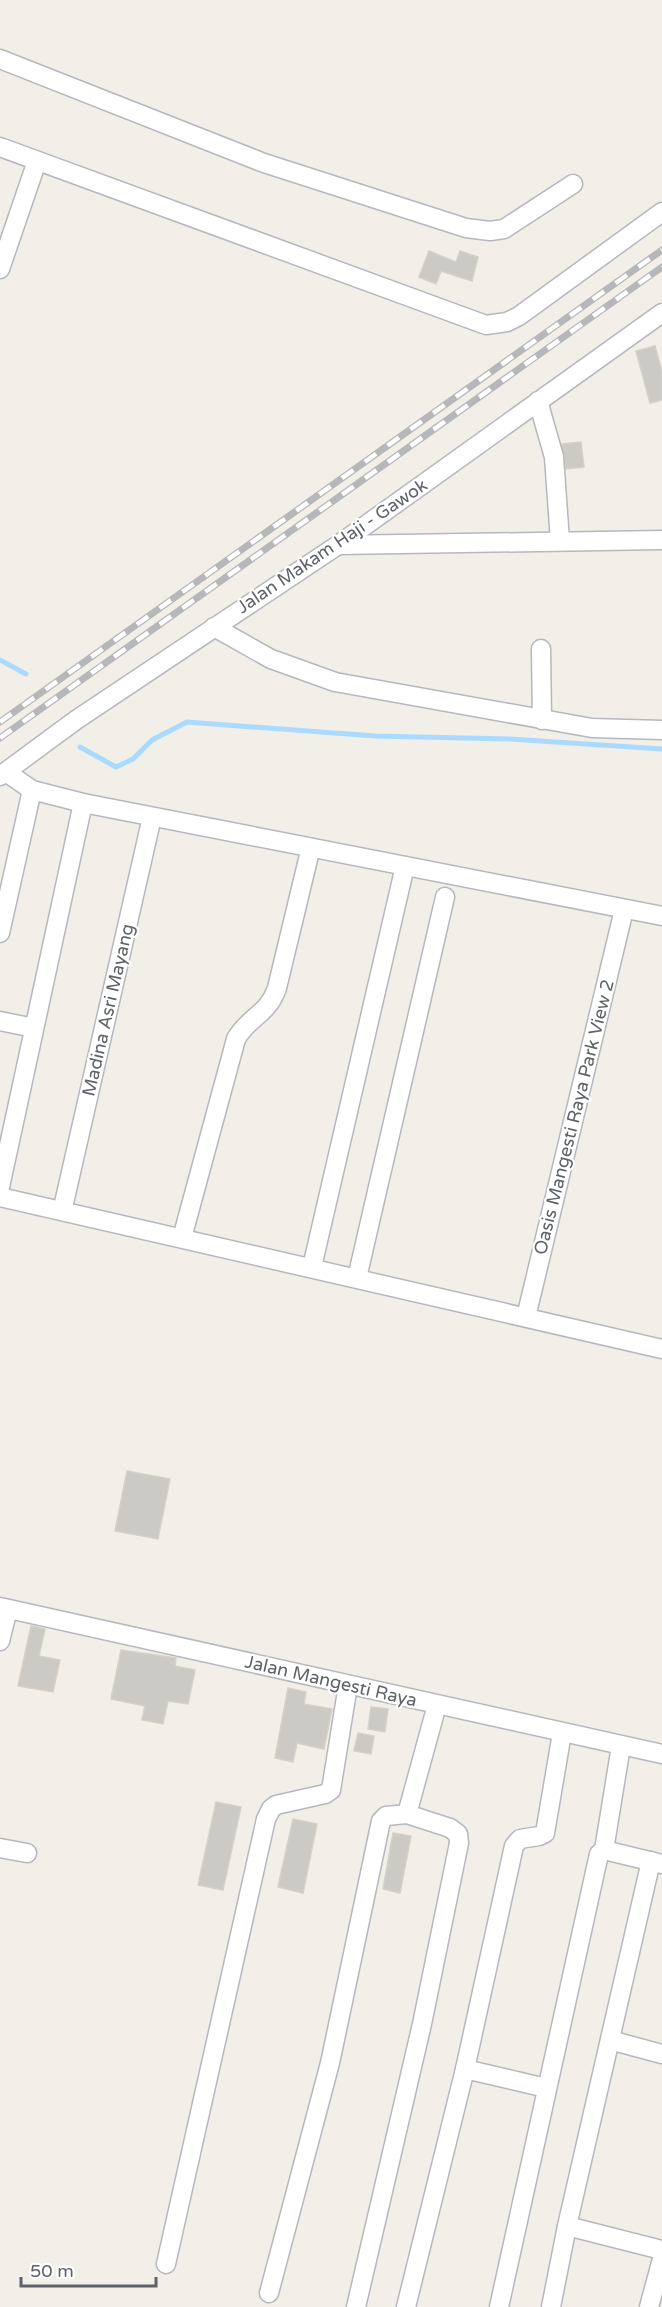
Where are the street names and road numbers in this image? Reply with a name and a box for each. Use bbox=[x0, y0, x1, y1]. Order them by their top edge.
street label: Jalan Makam Haji - Gawok bbox=[233, 474, 432, 618]
street label: Madina Asri Mayang bbox=[77, 922, 139, 1098]
street label: Oasis Mangesti Raya Park View 2 bbox=[529, 977, 619, 1257]
street label: Jalan Mangesti Raya bbox=[243, 1651, 419, 1711]

